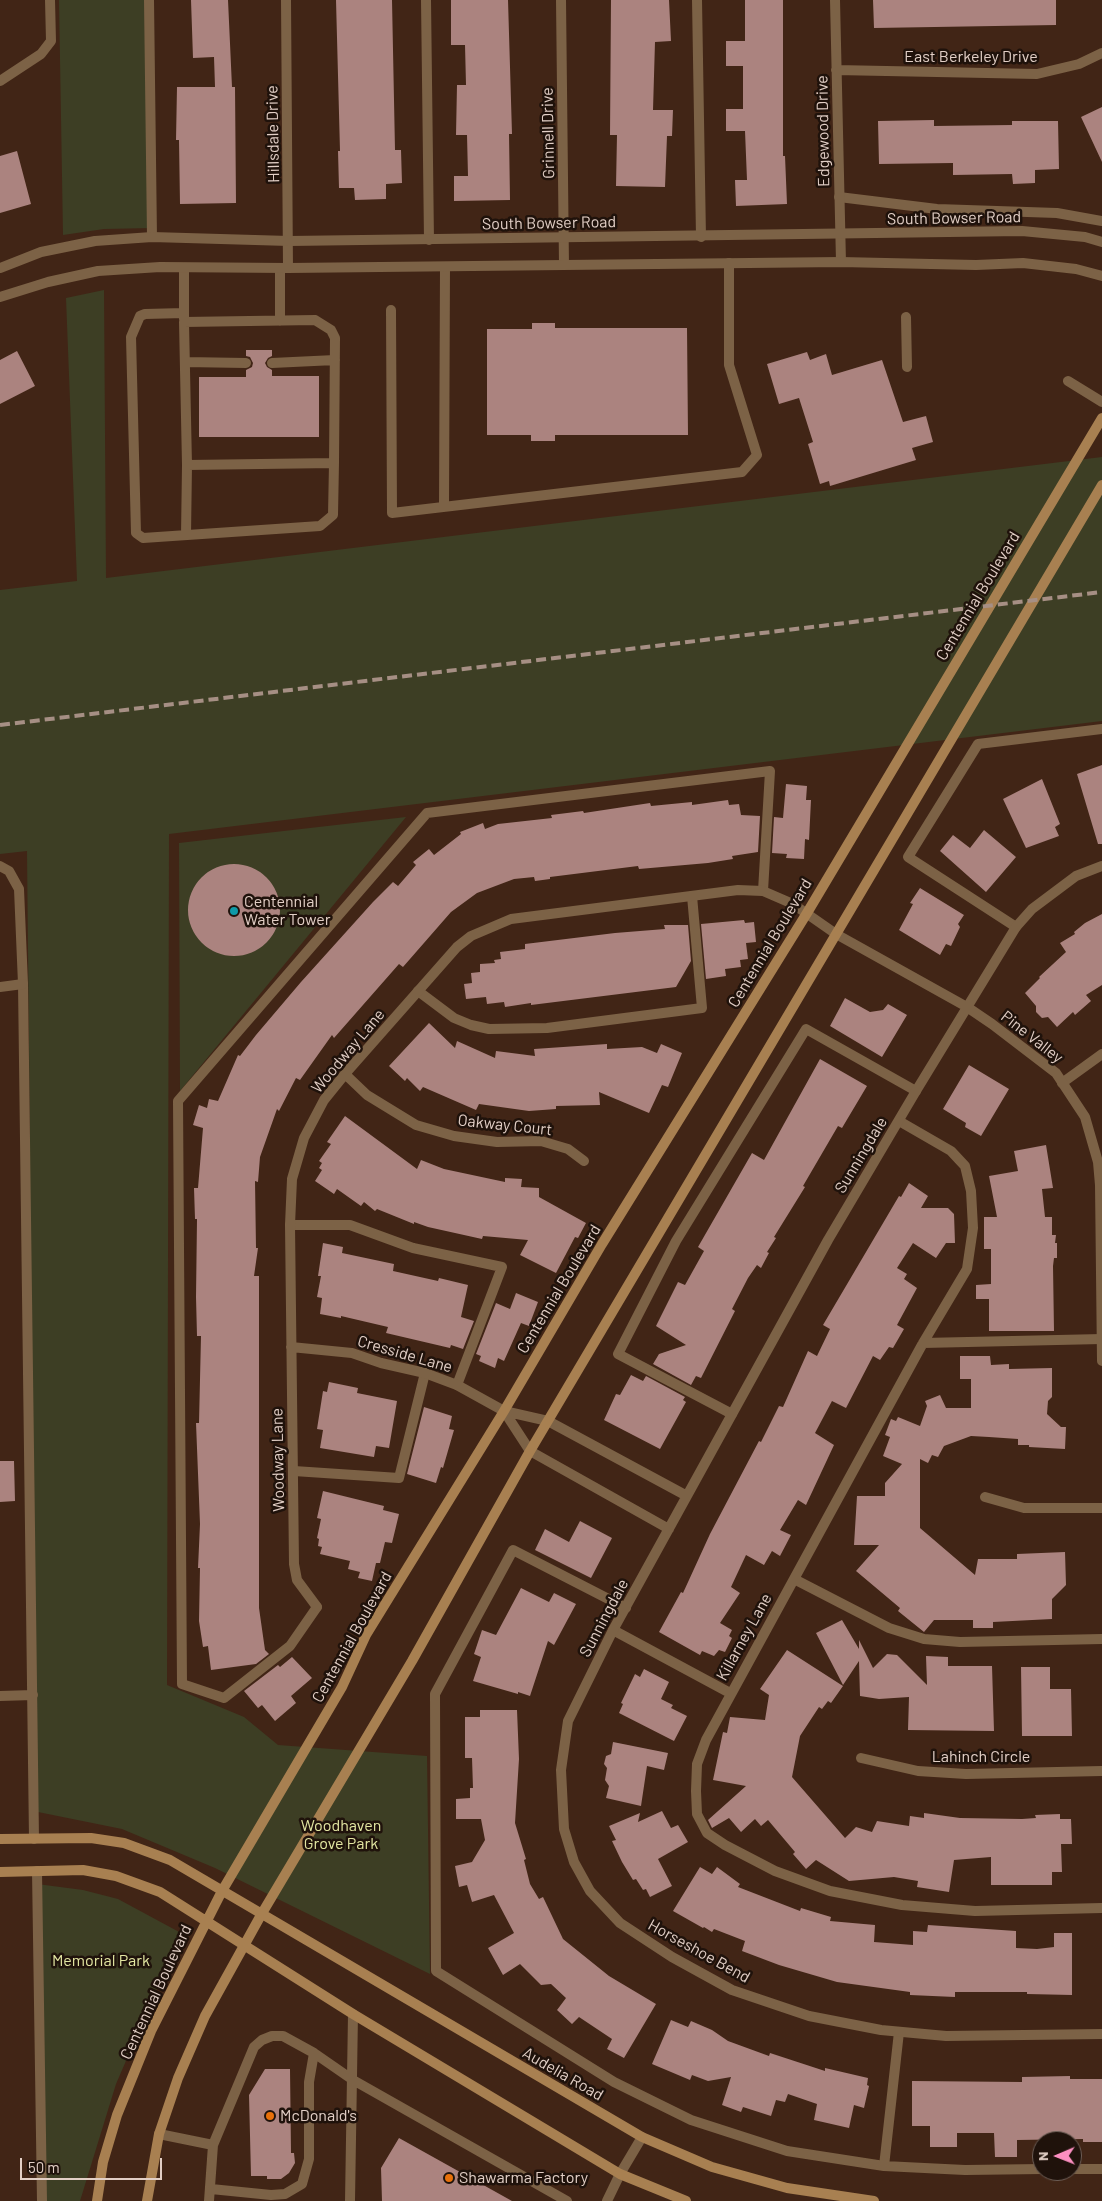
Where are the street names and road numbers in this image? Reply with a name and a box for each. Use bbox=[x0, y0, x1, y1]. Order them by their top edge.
street label: East Berkeley Drive bbox=[904, 47, 1038, 67]
street label: Edgewood Drive bbox=[812, 75, 834, 187]
street label: Hillsdale Drive bbox=[263, 85, 283, 183]
street label: Grinnell Drive bbox=[538, 87, 558, 179]
street label: South Bowser Road bbox=[887, 207, 1021, 229]
street label: South Bowser Road bbox=[482, 212, 616, 234]
street label: Centennial Boulevard bbox=[932, 528, 1024, 664]
street label: Centennial Boulevard bbox=[724, 875, 816, 1011]
street label: Woodway Lane bbox=[307, 1005, 389, 1097]
street label: Pine Valley bbox=[997, 1007, 1067, 1067]
street label: Oakway Court bbox=[457, 1110, 553, 1140]
street label: Sunningdale bbox=[831, 1113, 891, 1197]
street label: Centennial Boulevard bbox=[513, 1221, 605, 1357]
street label: Cresside Lane bbox=[355, 1331, 455, 1377]
street label: Woodway Lane bbox=[267, 1408, 289, 1512]
street label: Centennial Boulevard bbox=[308, 1568, 396, 1706]
street label: Sunningdale bbox=[575, 1576, 633, 1660]
street label: Killarney Lane bbox=[712, 1590, 776, 1684]
street label: Lahinch Circle bbox=[932, 1747, 1030, 1767]
street label: Horseshoe Bend bbox=[645, 1915, 753, 1987]
street label: Centennial Boulevard bbox=[116, 1921, 196, 2063]
street label: Audelia Road bbox=[519, 2043, 607, 2105]

